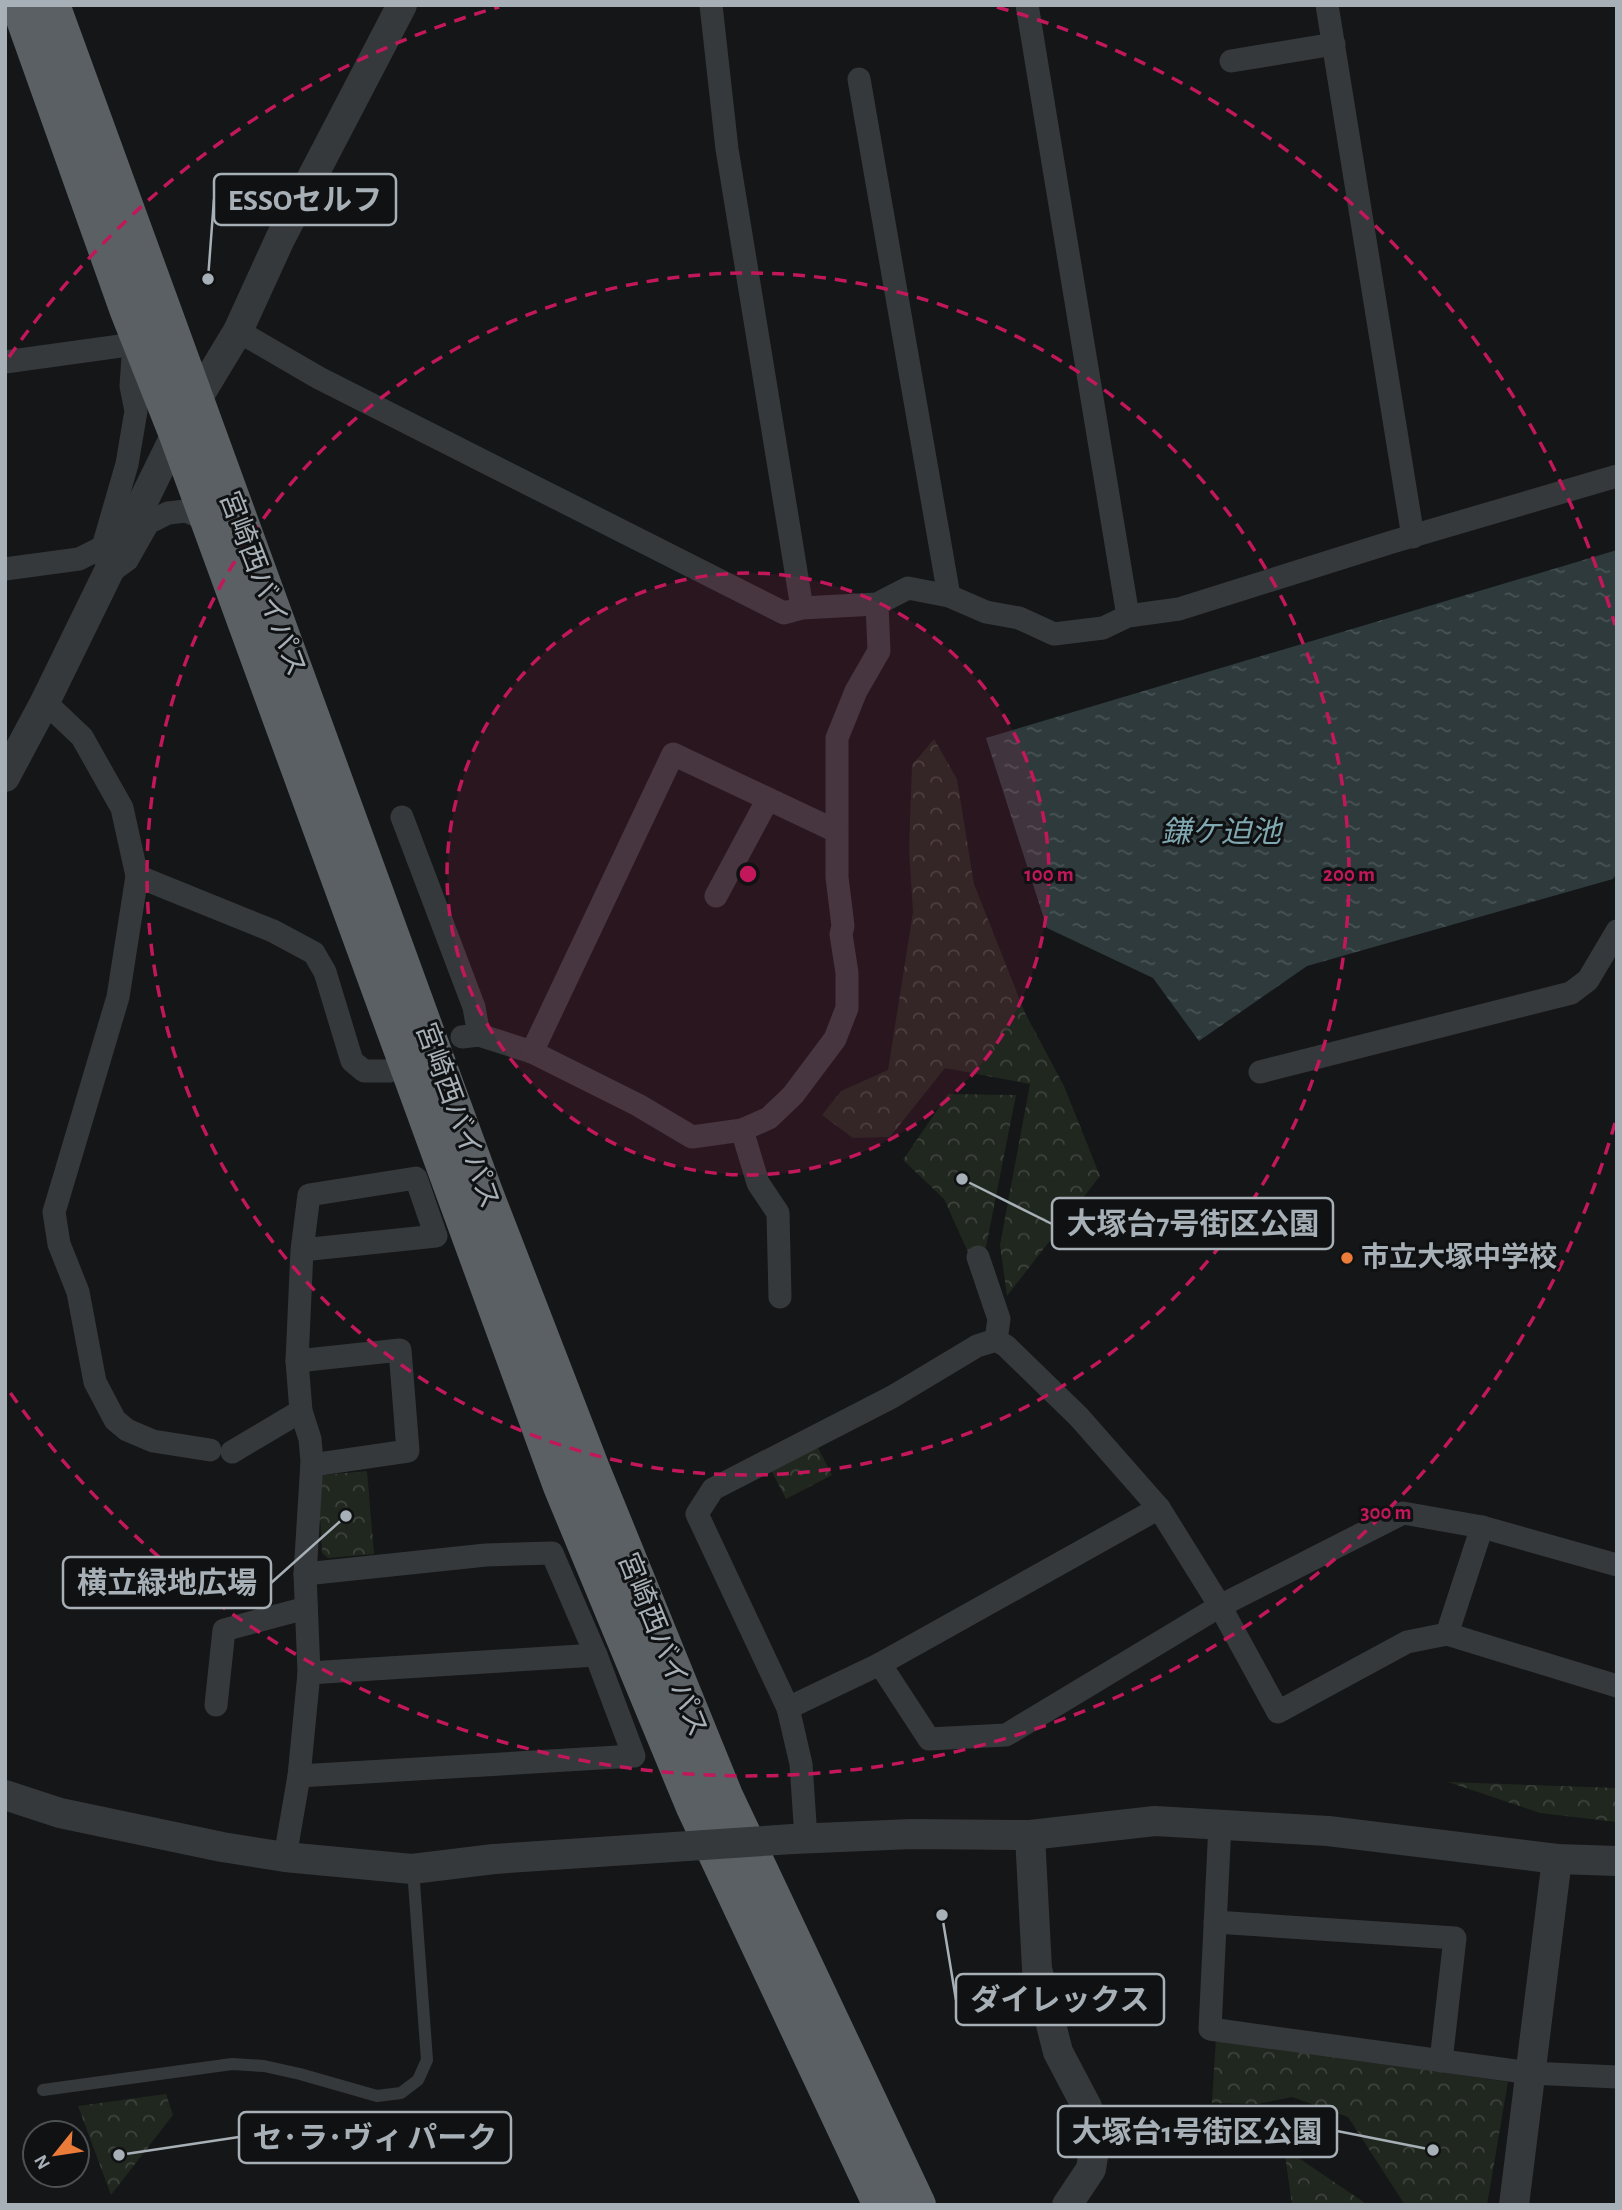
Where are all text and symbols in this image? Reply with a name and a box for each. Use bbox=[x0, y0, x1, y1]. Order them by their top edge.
callout: ESSOセルフ bbox=[214, 174, 396, 225]
text: ESSOセルフ bbox=[228, 186, 382, 216]
street label: 宮崎西バイパス bbox=[214, 487, 312, 680]
water label: 鎌ケ迫池 bbox=[1161, 816, 1284, 848]
centre of rings bbox=[736, 862, 760, 886]
text: 100 m bbox=[1024, 864, 1074, 885]
text: 200 m bbox=[1323, 864, 1375, 885]
street label: 宮崎西バイパス bbox=[410, 1019, 505, 1213]
callout: 大塚台7号街区公園 bbox=[1052, 1198, 1333, 1249]
text: 大塚台7号街区公園 bbox=[1067, 1208, 1319, 1240]
place label: 市立大塚中学校 bbox=[1361, 1242, 1557, 1272]
marker: 市立大塚中学校 bbox=[1339, 1250, 1355, 1266]
text: 300 m bbox=[1360, 1502, 1412, 1523]
street label: 宮崎西バイパス bbox=[612, 1548, 713, 1741]
callout: 横立緑地広場 bbox=[63, 1557, 271, 1608]
text: 横立緑地広場 bbox=[77, 1567, 257, 1599]
callout: ダイレックス bbox=[956, 1974, 1164, 2025]
text: ダイレックス bbox=[970, 1983, 1150, 2016]
callout: 大塚台1号街区公園 bbox=[1058, 2106, 1337, 2157]
callout: セ･ラ･ヴィ パーク bbox=[239, 2112, 511, 2163]
text: 大塚台1号街区公園 bbox=[1072, 2116, 1322, 2148]
north arrow bbox=[21, 2119, 91, 2189]
text: セ･ラ･ヴィ パーク bbox=[253, 2122, 497, 2154]
text: N bbox=[31, 2151, 54, 2172]

